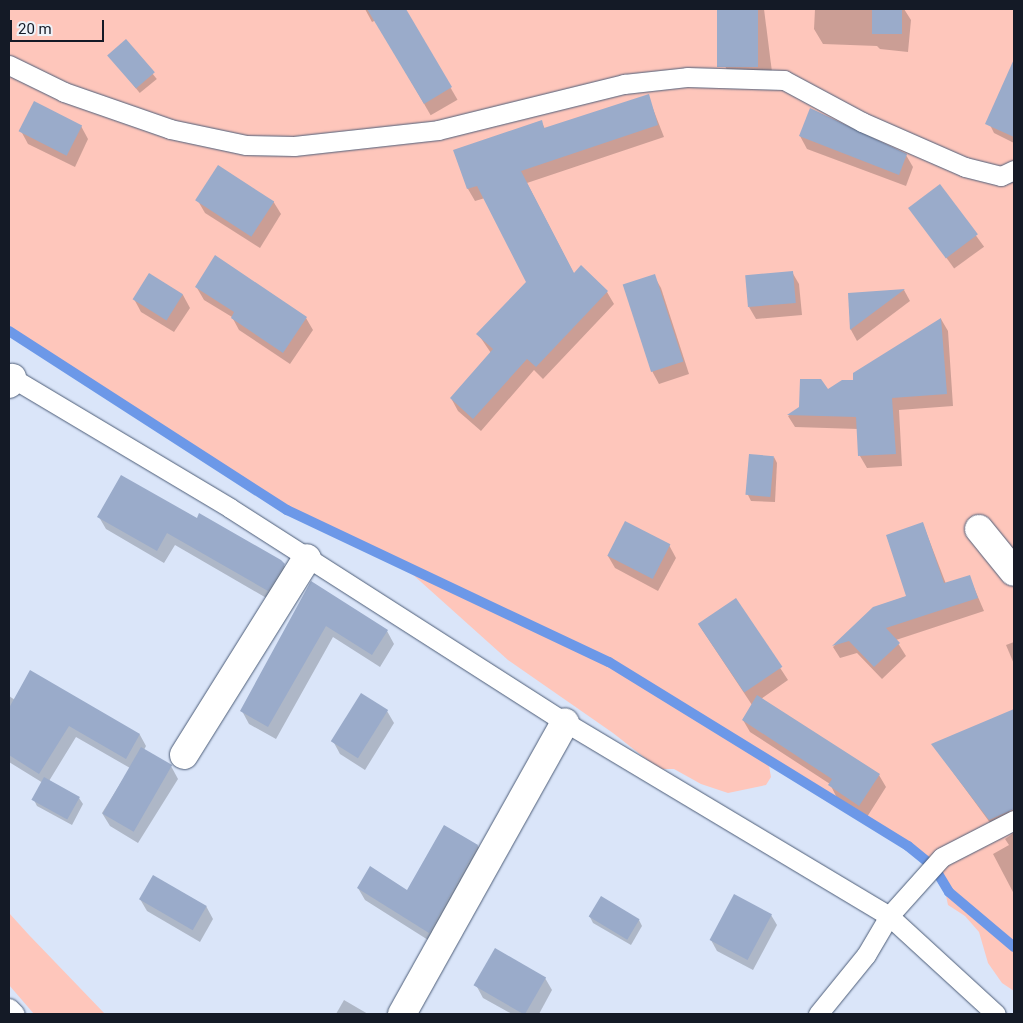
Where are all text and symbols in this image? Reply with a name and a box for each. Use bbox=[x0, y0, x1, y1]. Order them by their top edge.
scale bar bbox=[12, 10, 106, 42]
text: 20 m bbox=[18, 20, 52, 38]

